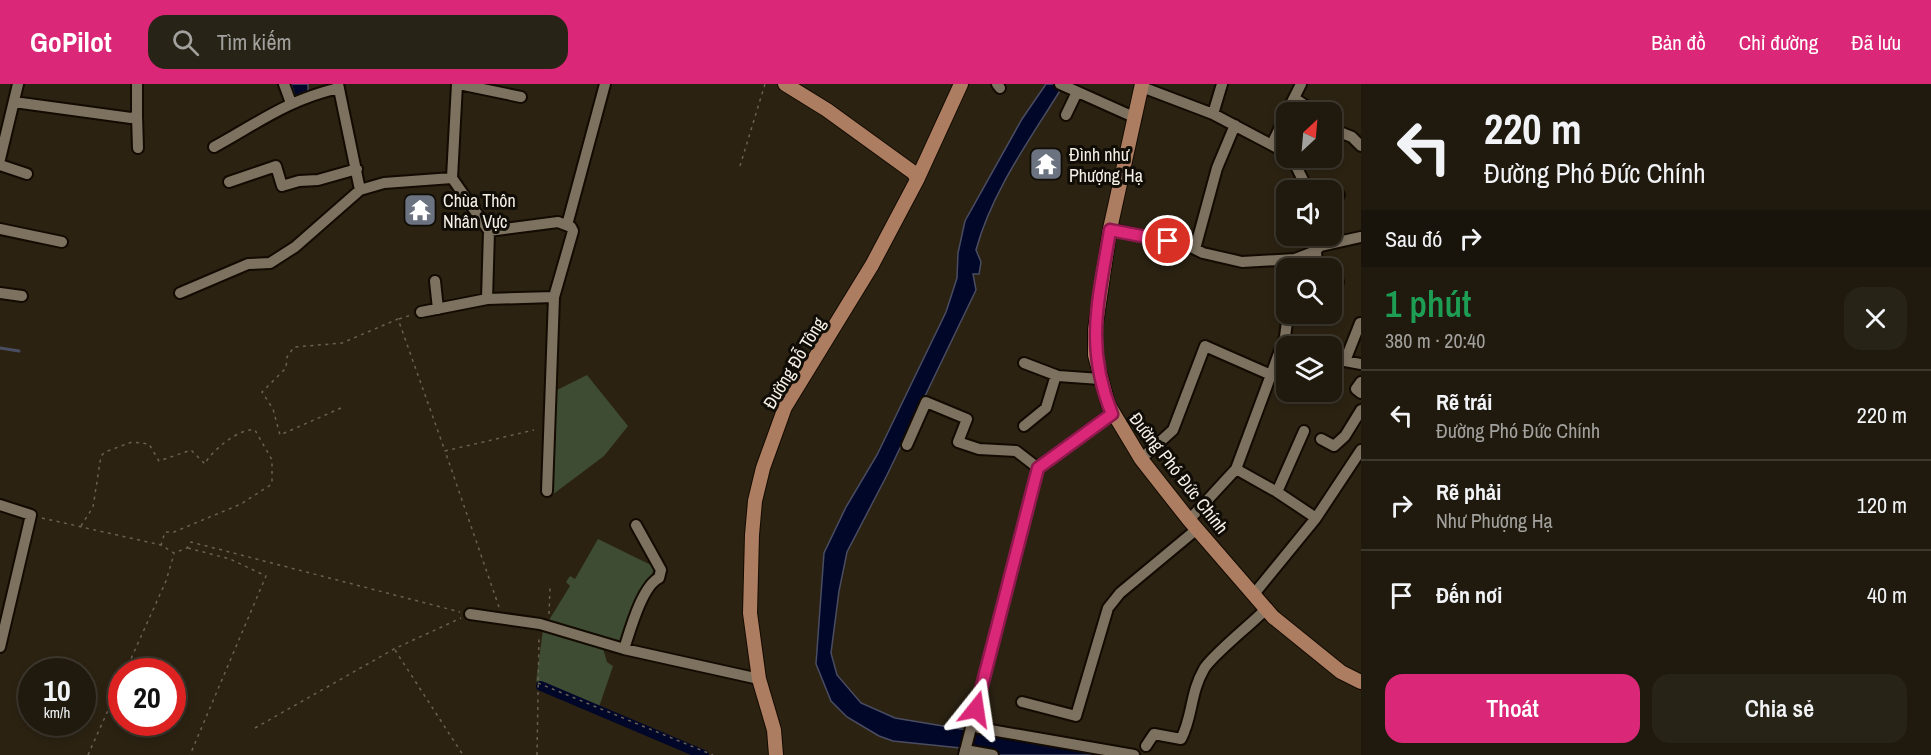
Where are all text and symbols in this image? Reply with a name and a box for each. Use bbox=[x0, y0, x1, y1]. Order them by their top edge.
search box bbox=[148, 15, 568, 69]
text: GoPilot bbox=[30, 23, 112, 61]
icon: search bbox=[169, 26, 202, 59]
text: Tìm kiếm bbox=[217, 27, 291, 57]
text: Bản đồ bbox=[1651, 28, 1706, 57]
text: Chỉ đường bbox=[1739, 28, 1818, 57]
text: Đã lưu bbox=[1851, 28, 1901, 57]
text: 220 m bbox=[1484, 101, 1582, 157]
north arrow bbox=[1276, 102, 1342, 168]
map controls bbox=[1276, 102, 1342, 402]
icon: left bbox=[1385, 108, 1463, 186]
place label: Đình như Phượng Hạ bbox=[1069, 142, 1143, 188]
temple icon: Đình như Phượng Hạ bbox=[1028, 146, 1064, 182]
text: Đường Phó Đức Chính bbox=[1484, 155, 1706, 191]
button: sound bbox=[1276, 180, 1342, 246]
place label: Chùa Thôn Nhân Vực bbox=[443, 188, 516, 234]
temple icon: Chùa Thôn Nhân Vực bbox=[402, 192, 438, 228]
pin bbox=[1142, 215, 1193, 266]
icon: right bbox=[1454, 222, 1487, 255]
icon: arrive bbox=[1151, 224, 1184, 257]
text: Sau đó bbox=[1385, 224, 1442, 254]
button: search bbox=[1276, 258, 1342, 324]
text: 1 phút bbox=[1385, 280, 1471, 328]
button: close bbox=[1844, 287, 1907, 350]
street label: Đường Đỗ Tông bbox=[757, 312, 831, 413]
text: 380 m · 20:40 bbox=[1385, 327, 1485, 354]
button: layers bbox=[1276, 336, 1342, 402]
text: Rẽ trái bbox=[1436, 387, 1492, 417]
icon: left bbox=[1385, 399, 1418, 432]
text: 220 m bbox=[1857, 400, 1907, 430]
street label: Đường Phó Đức Chính bbox=[1124, 407, 1234, 539]
text: Đường Phó Đức Chính bbox=[1436, 417, 1600, 444]
text: Rẽ phải bbox=[1436, 477, 1501, 507]
icon: right bbox=[1385, 489, 1418, 522]
text: 120 m bbox=[1857, 490, 1907, 520]
text: Như Phượng Hạ bbox=[1436, 507, 1553, 534]
icon: arrive bbox=[1385, 579, 1418, 612]
text: Đến nơi bbox=[1436, 580, 1502, 610]
text: 40 m bbox=[1867, 580, 1907, 610]
speed limit sign: 20 bbox=[108, 658, 186, 736]
text: 10 bbox=[43, 670, 71, 710]
button: Thoát bbox=[1385, 674, 1640, 743]
button: Chia sẻ bbox=[1652, 674, 1907, 743]
position arrow bbox=[944, 677, 1008, 741]
text: km/h bbox=[44, 702, 70, 723]

